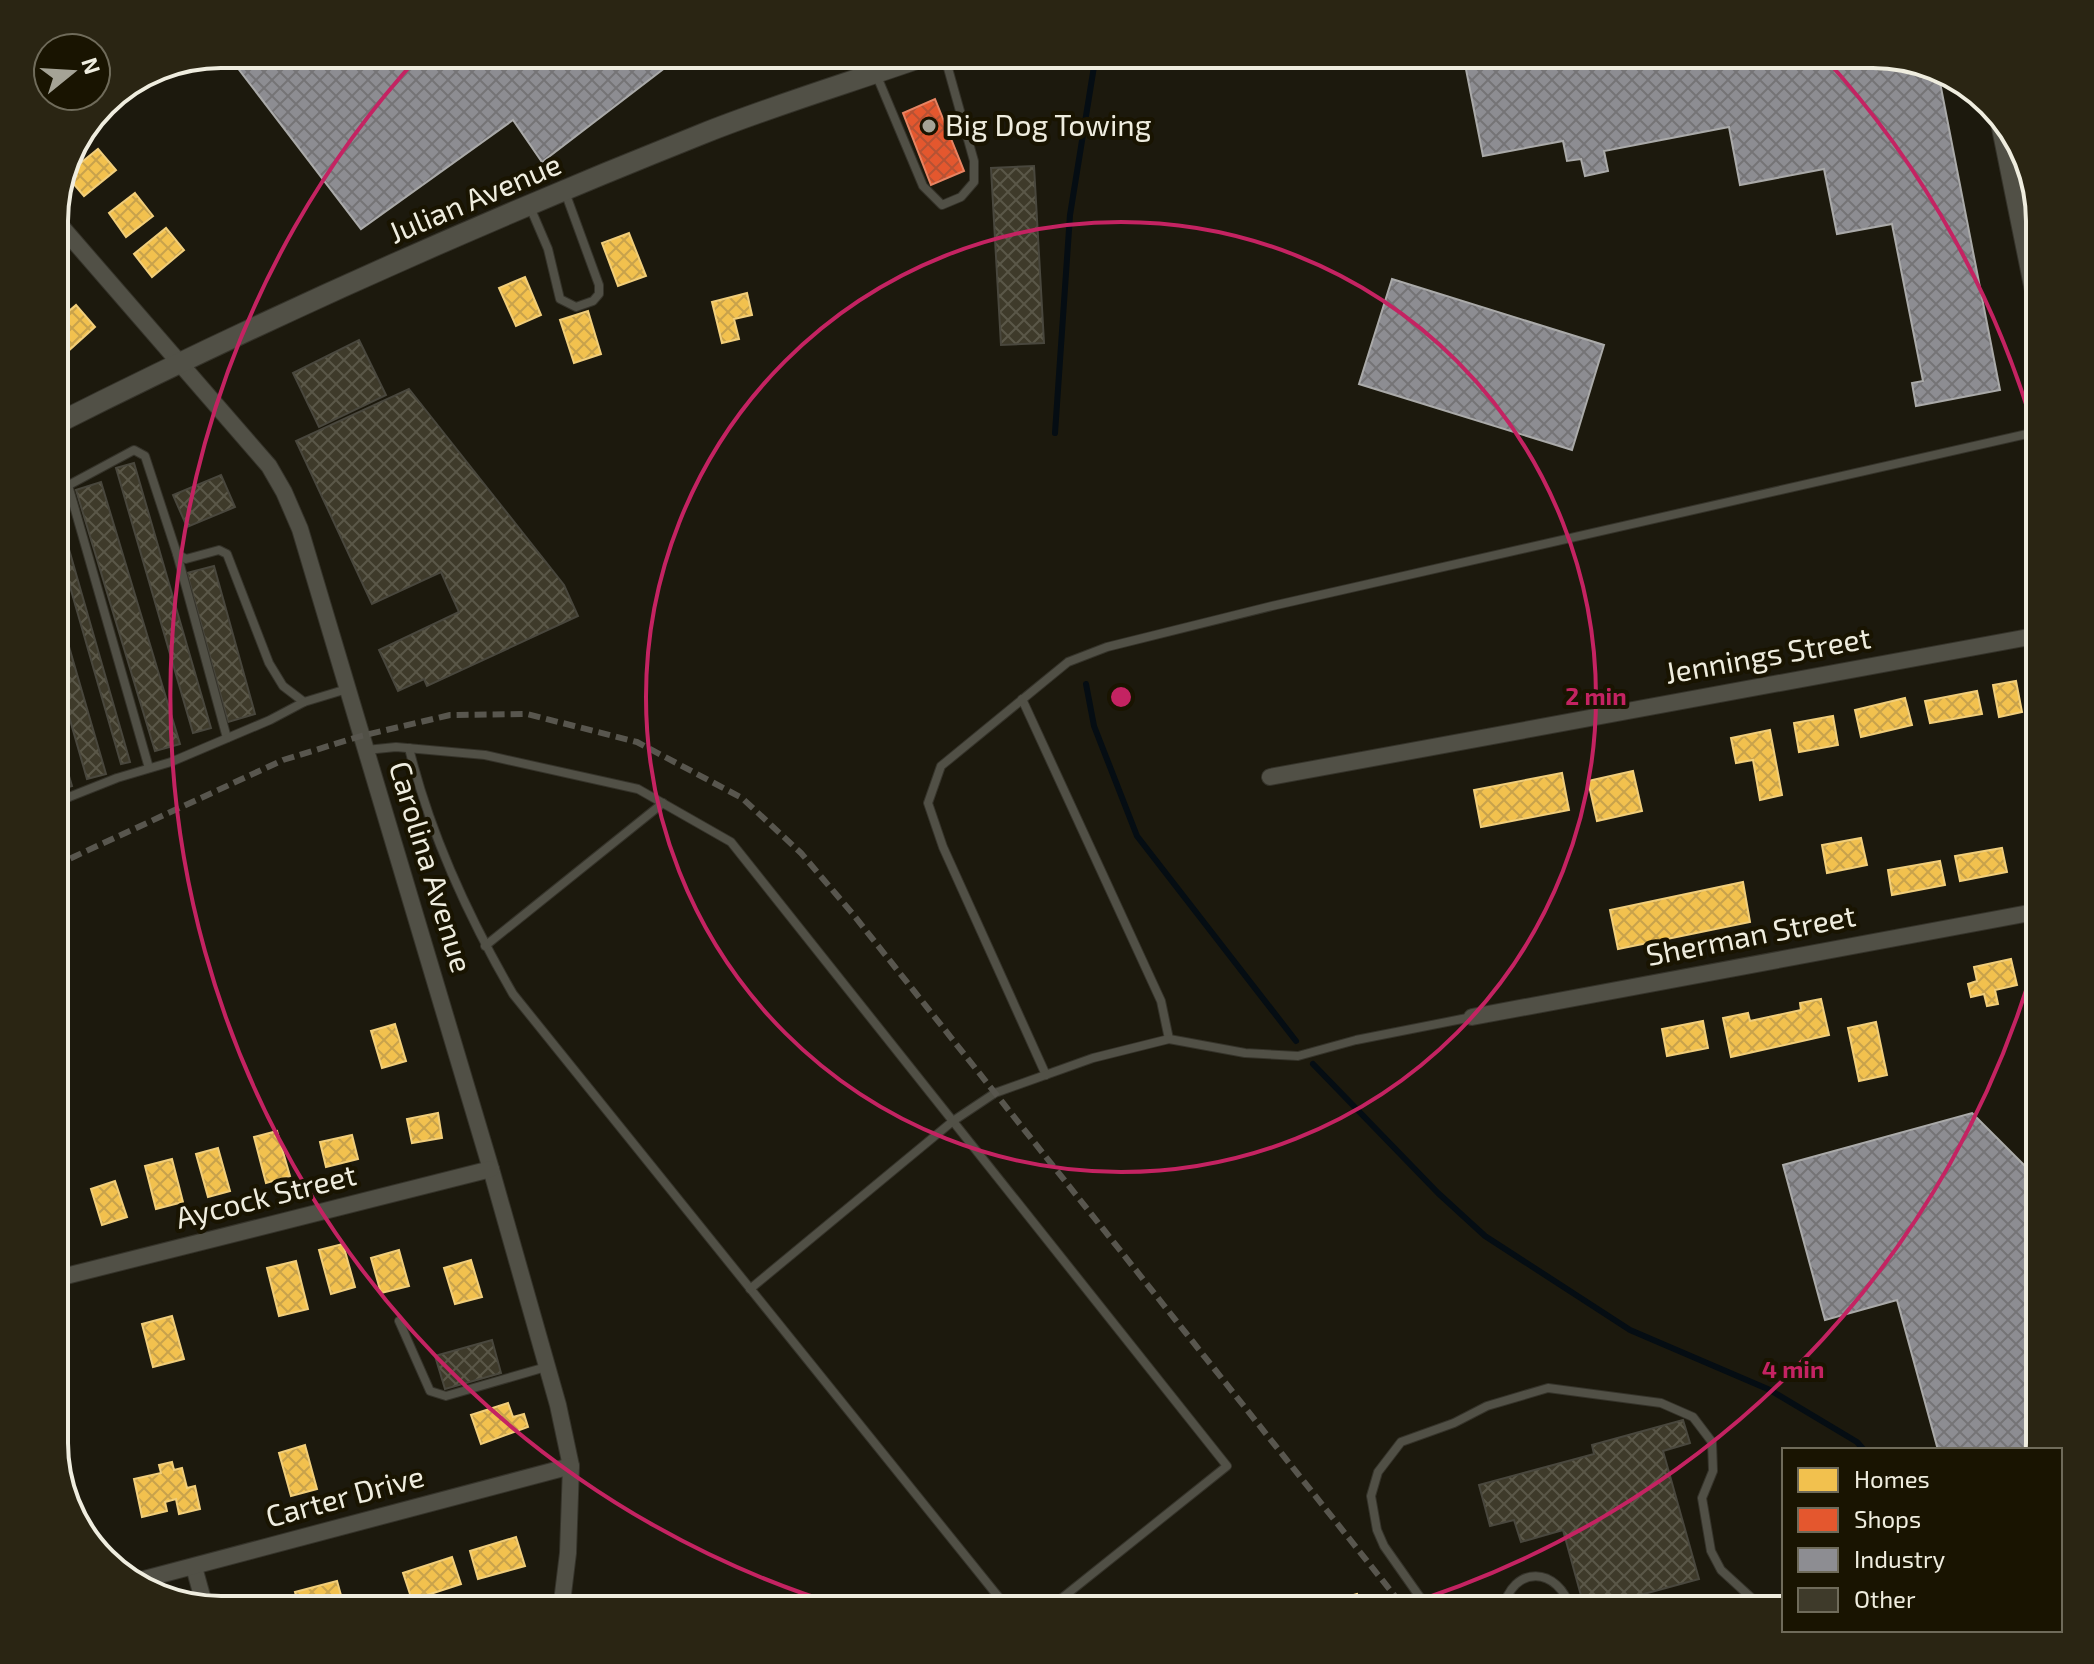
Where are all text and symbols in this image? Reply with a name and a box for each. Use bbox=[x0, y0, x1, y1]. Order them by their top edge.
north arrow bbox=[32, 32, 112, 112]
text: N bbox=[77, 54, 107, 77]
place label: Big Dog Towing bbox=[945, 106, 1152, 142]
marker: Big Dog Towing bbox=[920, 117, 938, 135]
street label: Julian Avenue bbox=[382, 145, 566, 250]
street label: Jennings Street bbox=[1662, 618, 1873, 690]
text: 2 min bbox=[1565, 681, 1627, 710]
centre of rings bbox=[1107, 683, 1135, 711]
street label: Carolina Avenue bbox=[383, 756, 481, 976]
street label: Sherman Street bbox=[1643, 896, 1858, 972]
street label: Aycock Street bbox=[171, 1155, 360, 1235]
text: 4 min bbox=[1762, 1354, 1824, 1383]
legend bbox=[1782, 1448, 2062, 1632]
street label: Carter Drive bbox=[261, 1457, 428, 1533]
text: Homes bbox=[1854, 1464, 1930, 1493]
text: Shops bbox=[1854, 1504, 1921, 1533]
text: Industry bbox=[1854, 1544, 1946, 1573]
text: Other bbox=[1854, 1584, 1916, 1613]

